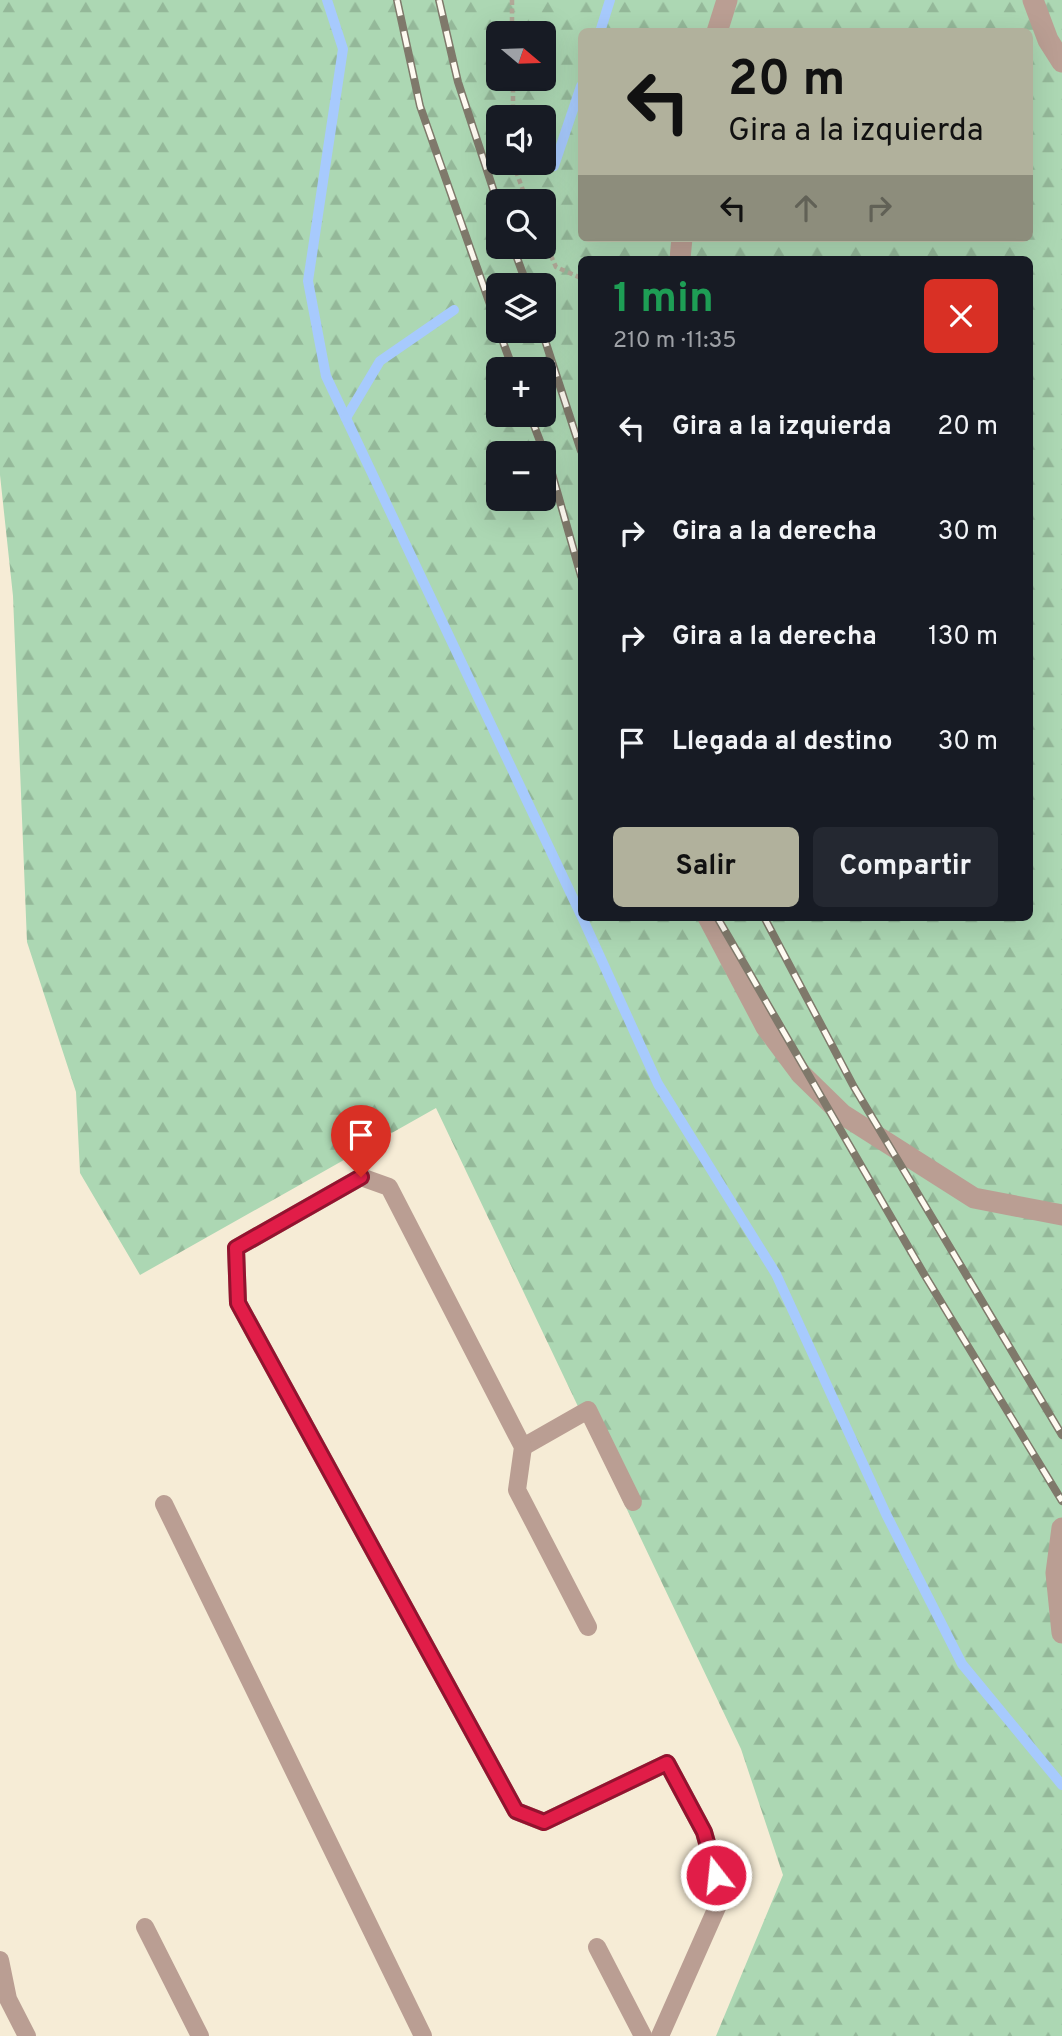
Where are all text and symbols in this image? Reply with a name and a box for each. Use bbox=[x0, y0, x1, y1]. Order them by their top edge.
north arrow bbox=[486, 21, 556, 91]
map controls bbox=[486, 21, 556, 511]
text: 20 m bbox=[728, 51, 845, 113]
icon: left bbox=[613, 56, 704, 147]
button: sound bbox=[486, 105, 556, 175]
text: Gira a la izquierda bbox=[728, 112, 984, 152]
button: search bbox=[486, 189, 556, 259]
icon: left bbox=[714, 189, 752, 227]
icon: ahead bbox=[787, 189, 825, 227]
icon: right bbox=[860, 189, 898, 227]
button: layers bbox=[486, 273, 556, 343]
text: 1 min bbox=[613, 274, 714, 327]
button: close bbox=[924, 279, 998, 353]
text: 210 m · 11:35 bbox=[613, 327, 737, 356]
button: + bbox=[486, 357, 556, 427]
icon: left bbox=[613, 409, 651, 447]
text: Gira a la izquierda bbox=[672, 411, 891, 444]
text: 20 m bbox=[937, 411, 998, 444]
button: − bbox=[486, 441, 556, 511]
icon: right bbox=[613, 514, 651, 552]
text: Gira a la derecha bbox=[672, 516, 877, 549]
text: 30 m bbox=[938, 516, 998, 549]
icon: right bbox=[613, 619, 651, 657]
text: Gira a la derecha bbox=[672, 621, 877, 654]
text: 130 m bbox=[928, 621, 998, 654]
icon: arrive bbox=[613, 724, 651, 762]
text: Llegada al destino bbox=[672, 726, 892, 759]
text: 30 m bbox=[938, 726, 998, 759]
button: Salir bbox=[613, 827, 799, 907]
button: Compartir bbox=[813, 827, 998, 907]
pin bbox=[331, 1105, 391, 1177]
icon: arrive bbox=[342, 1116, 380, 1154]
position arrow bbox=[679, 1838, 753, 1912]

